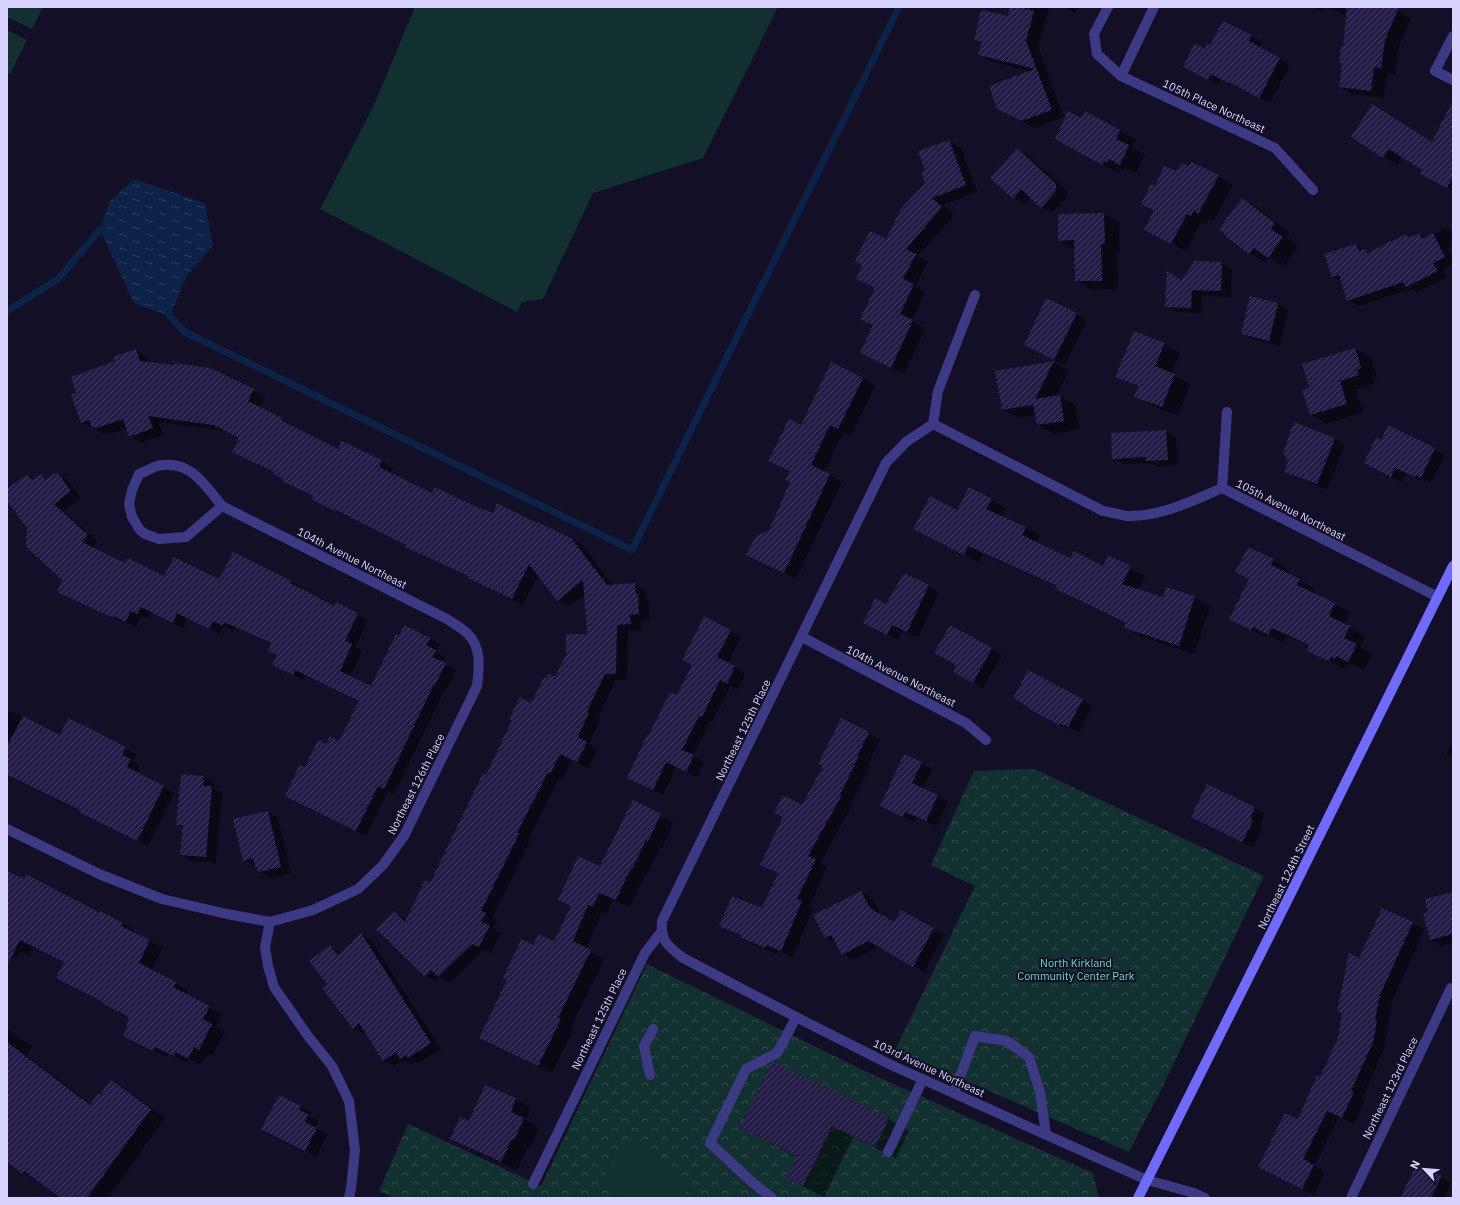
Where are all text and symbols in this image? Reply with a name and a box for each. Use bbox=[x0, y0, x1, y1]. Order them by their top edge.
street label: 105th Place Northeast bbox=[1161, 76, 1268, 136]
street label: 105th Avenue Northeast bbox=[1234, 476, 1348, 544]
street label: 104th Avenue Northeast bbox=[295, 524, 409, 592]
street label: 104th Avenue Northeast bbox=[844, 642, 958, 710]
street label: Northeast 125th Place bbox=[712, 677, 774, 783]
street label: Northeast 126th Place bbox=[384, 731, 448, 837]
street label: Northeast 124th Street bbox=[1255, 822, 1317, 932]
park label: North Kirkland Community Center Park bbox=[1017, 956, 1135, 983]
street label: Northeast 125th Place bbox=[568, 966, 630, 1072]
street label: Northeast 123rd Place bbox=[1359, 1035, 1421, 1141]
street label: 103rd Avenue Northeast bbox=[871, 1036, 987, 1100]
north arrow bbox=[1404, 1149, 1444, 1189]
text: N bbox=[1407, 1158, 1423, 1171]

